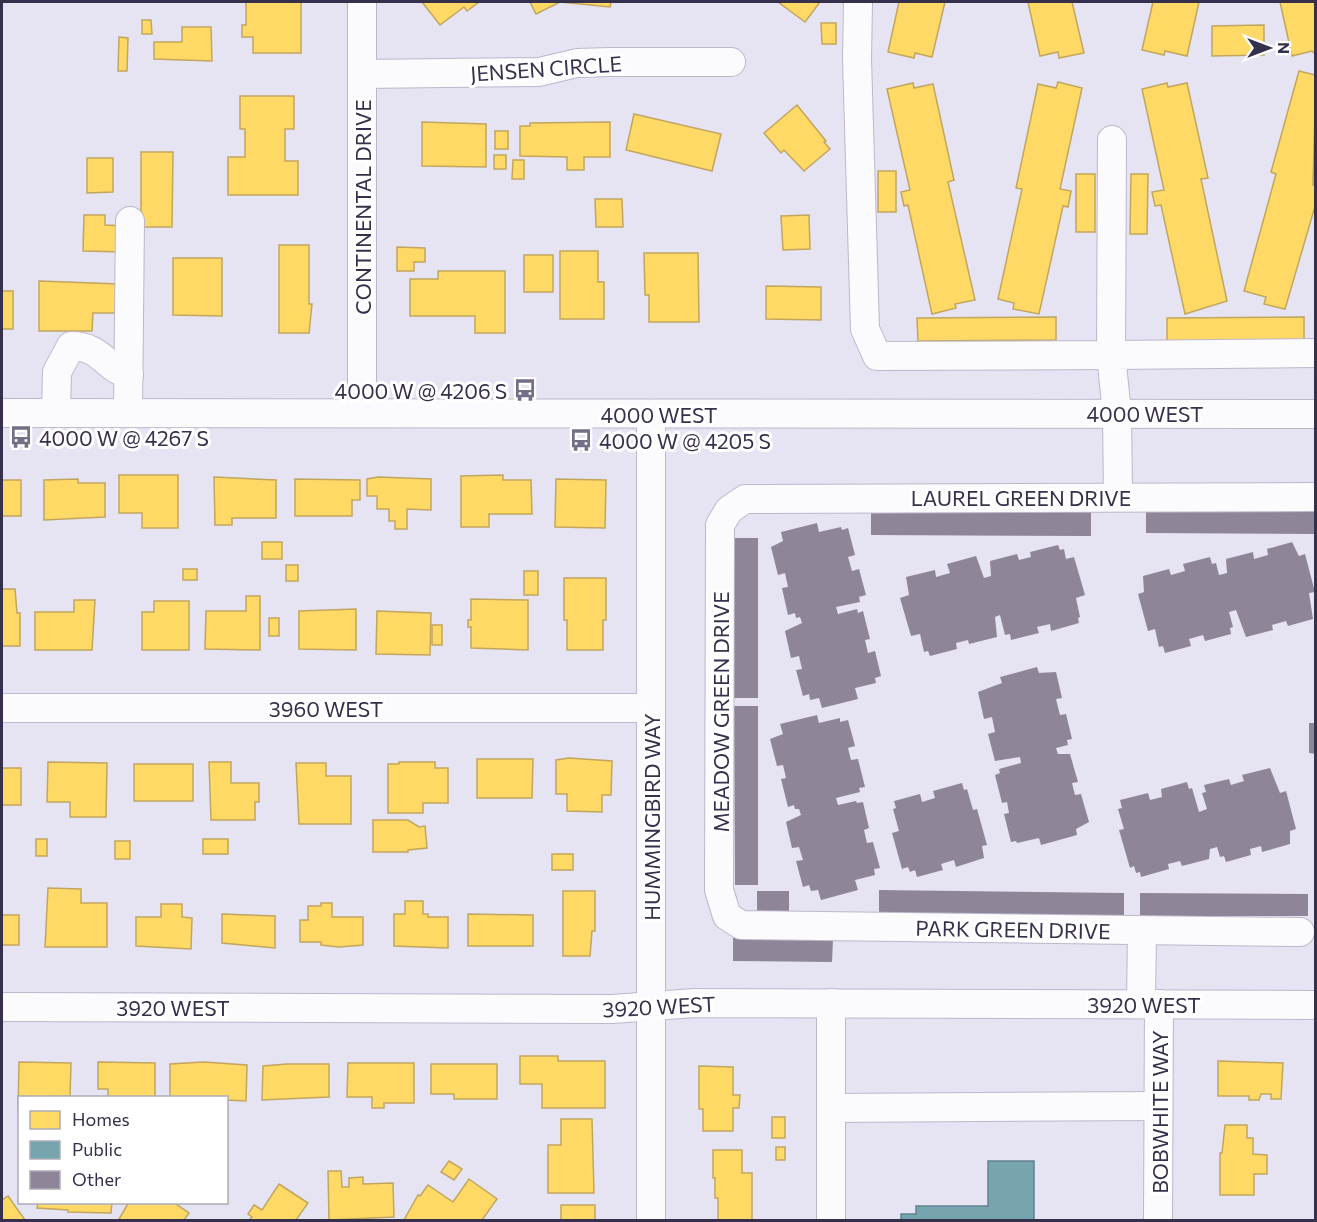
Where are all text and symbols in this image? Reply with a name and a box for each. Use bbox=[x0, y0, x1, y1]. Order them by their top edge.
north arrow bbox=[1239, 18, 1299, 78]
text: N bbox=[1275, 42, 1294, 54]
street label: JENSEN CIRCLE bbox=[469, 50, 623, 86]
street label: CONTINENTAL DRIVE bbox=[350, 99, 375, 315]
bus stop icon: 4000 W @ 4206 S bbox=[512, 377, 538, 403]
place label: 4000 W @ 4206 S bbox=[335, 378, 507, 403]
street label: 4000 WEST bbox=[1086, 401, 1204, 426]
street label: 4000 WEST bbox=[600, 402, 718, 427]
bus stop icon: 4000 W @ 4267 S bbox=[8, 424, 34, 450]
place label: 4000 W @ 4267 S bbox=[39, 425, 209, 450]
bus stop icon: 4000 W @ 4205 S bbox=[568, 427, 594, 453]
place label: 4000 W @ 4205 S bbox=[599, 428, 771, 453]
street label: LAUREL GREEN DRIVE bbox=[911, 485, 1131, 510]
street label: MEADOW GREEN DRIVE bbox=[708, 591, 733, 833]
street label: 3960 WEST bbox=[269, 696, 383, 721]
street label: HUMMINGBIRD WAY bbox=[639, 713, 664, 921]
street label: PARK GREEN DRIVE bbox=[915, 915, 1111, 943]
street label: 3920 WEST bbox=[602, 991, 716, 1021]
street label: 3920 WEST bbox=[1087, 992, 1201, 1017]
street label: 3920 WEST bbox=[116, 995, 230, 1020]
street label: BOBWHITE WAY bbox=[1147, 1030, 1172, 1194]
legend bbox=[18, 1096, 228, 1204]
text: Homes bbox=[72, 1108, 130, 1130]
text: Public bbox=[72, 1138, 122, 1160]
text: Other bbox=[72, 1168, 121, 1190]

